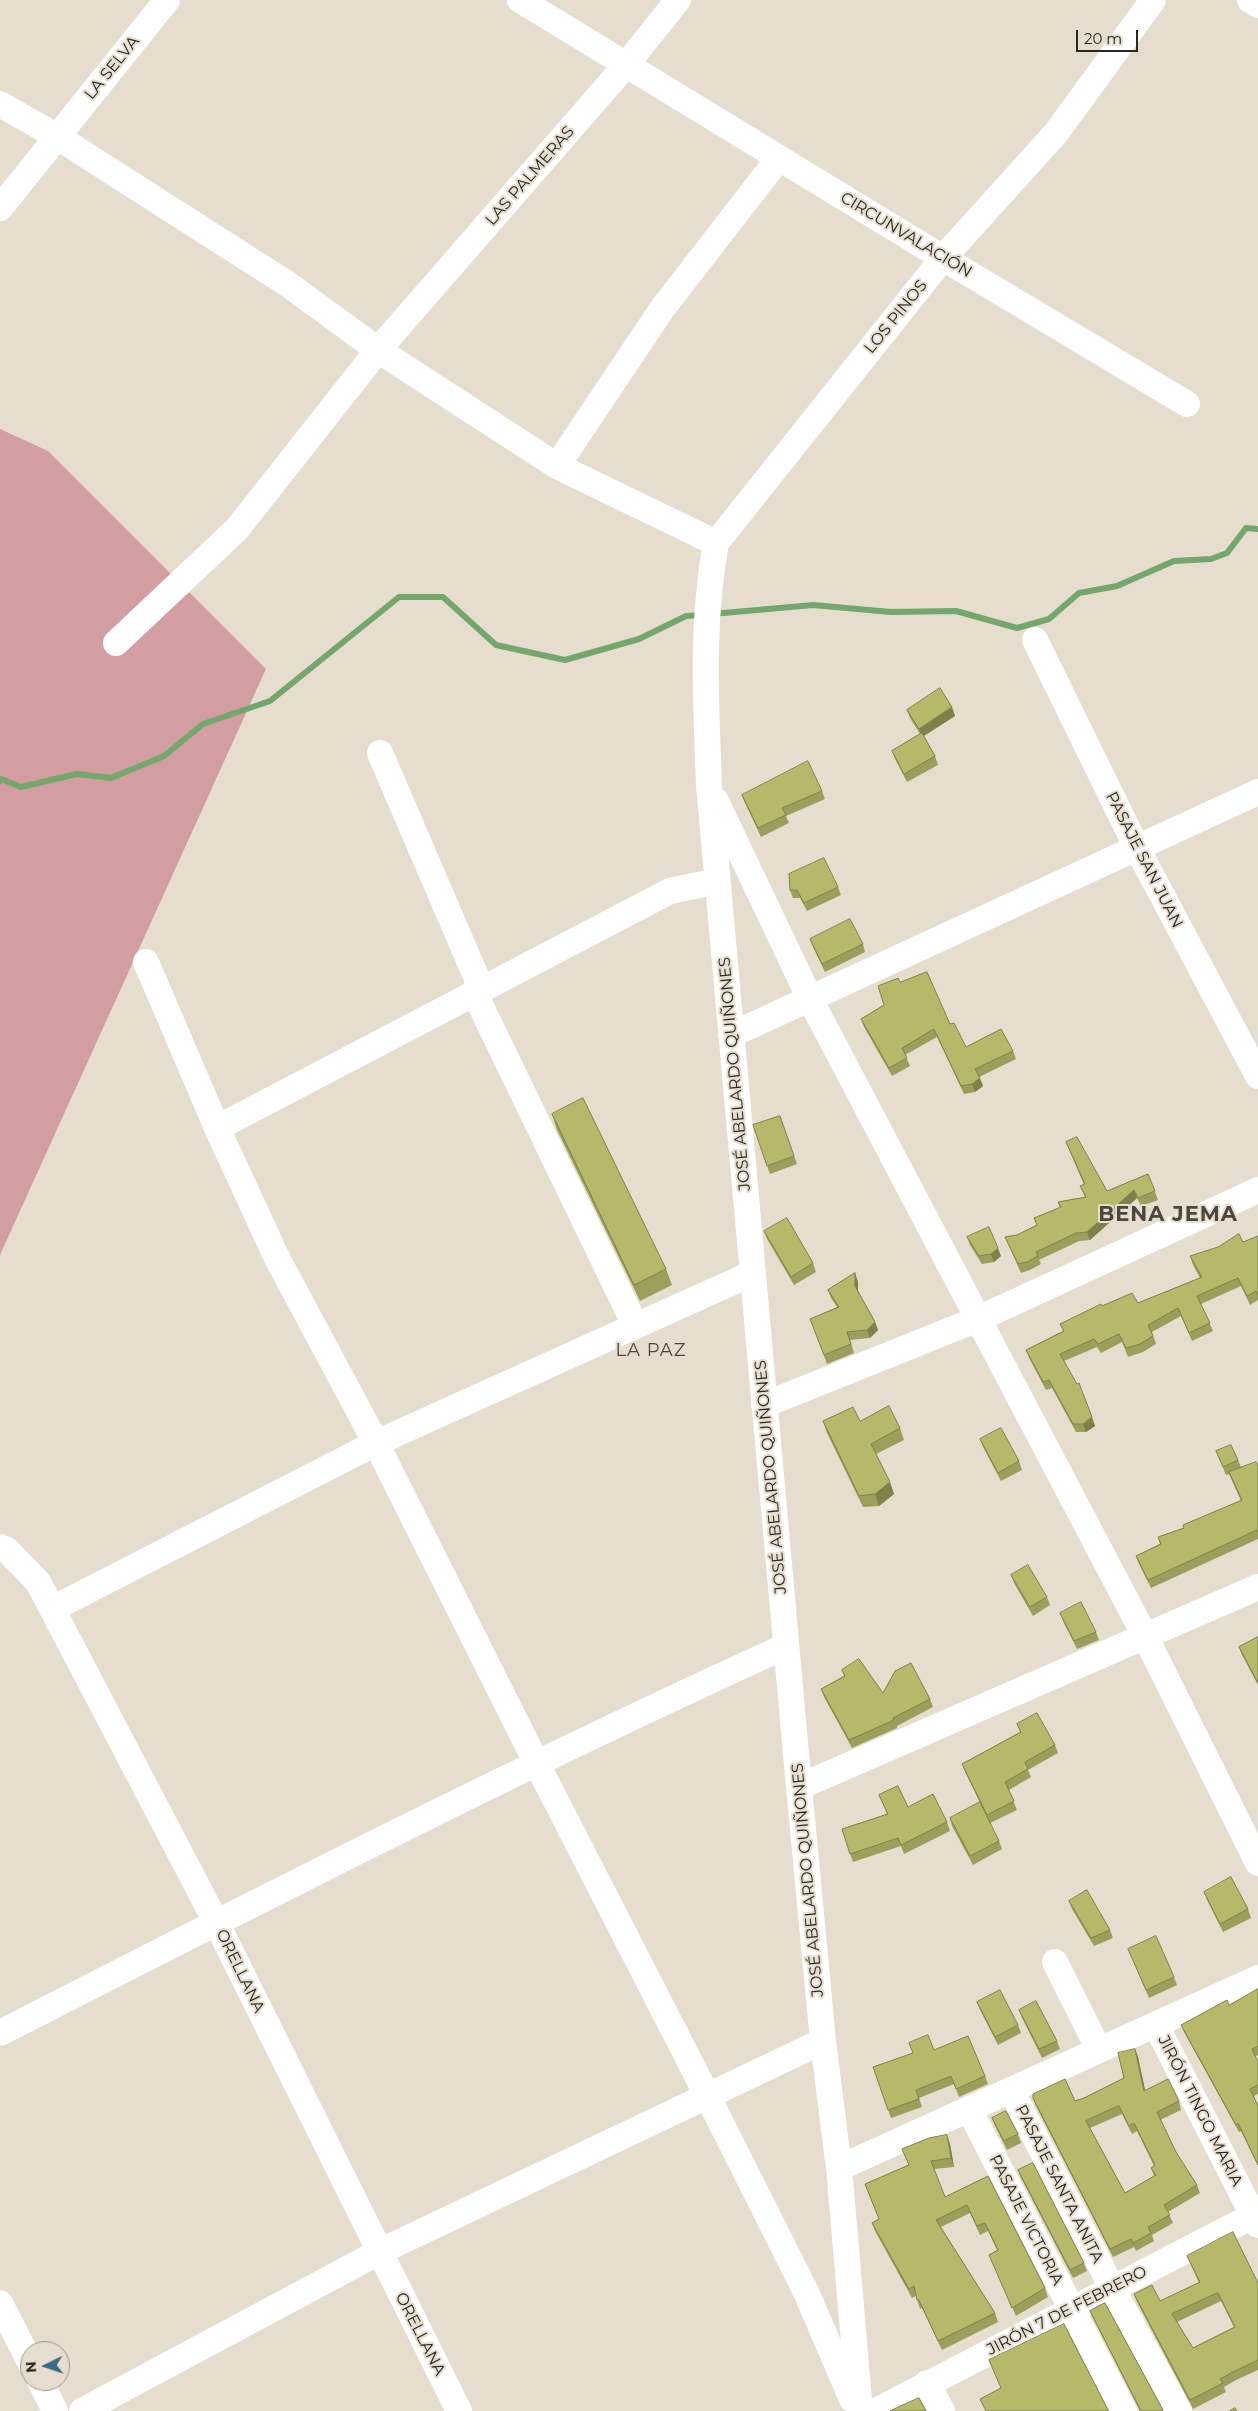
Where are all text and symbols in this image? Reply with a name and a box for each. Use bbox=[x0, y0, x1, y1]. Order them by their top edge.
scale bar bbox=[1078, 20, 1140, 52]
text: 20 m bbox=[1084, 29, 1122, 48]
street label: LA SELVA bbox=[81, 32, 143, 104]
street label: LAS PALMERAS bbox=[482, 122, 578, 230]
street label: CIRCUNVALACIÓN bbox=[837, 188, 975, 282]
street label: LOS PINOS bbox=[861, 276, 931, 358]
street label: PASAJE SAN JUAN bbox=[1101, 789, 1187, 931]
street label: JOSÉ ABELARDO QUIÑONES bbox=[715, 956, 755, 1192]
district label: BENA JEMA bbox=[1097, 1202, 1239, 1228]
district label: LA PAZ bbox=[615, 1340, 687, 1362]
street label: JOSÉ ABELARDO QUIÑONES bbox=[751, 1359, 791, 1595]
street label: JOSÉ ABELARDO QUIÑONES bbox=[788, 1762, 828, 1998]
street label: ORELLANA bbox=[212, 1926, 268, 2016]
street label: JIRÓN TINGO MARIA bbox=[1154, 2032, 1246, 2190]
street label: PASAJE SANTA ANITA bbox=[1011, 2102, 1107, 2266]
street label: PASAJE VICTORIA bbox=[985, 2152, 1067, 2288]
street label: JIRÓN 7 DE FEBRERO bbox=[984, 2262, 1150, 2360]
street label: ORELLANA bbox=[391, 2289, 449, 2379]
north arrow bbox=[20, 2341, 70, 2391]
text: N bbox=[22, 2361, 40, 2373]

